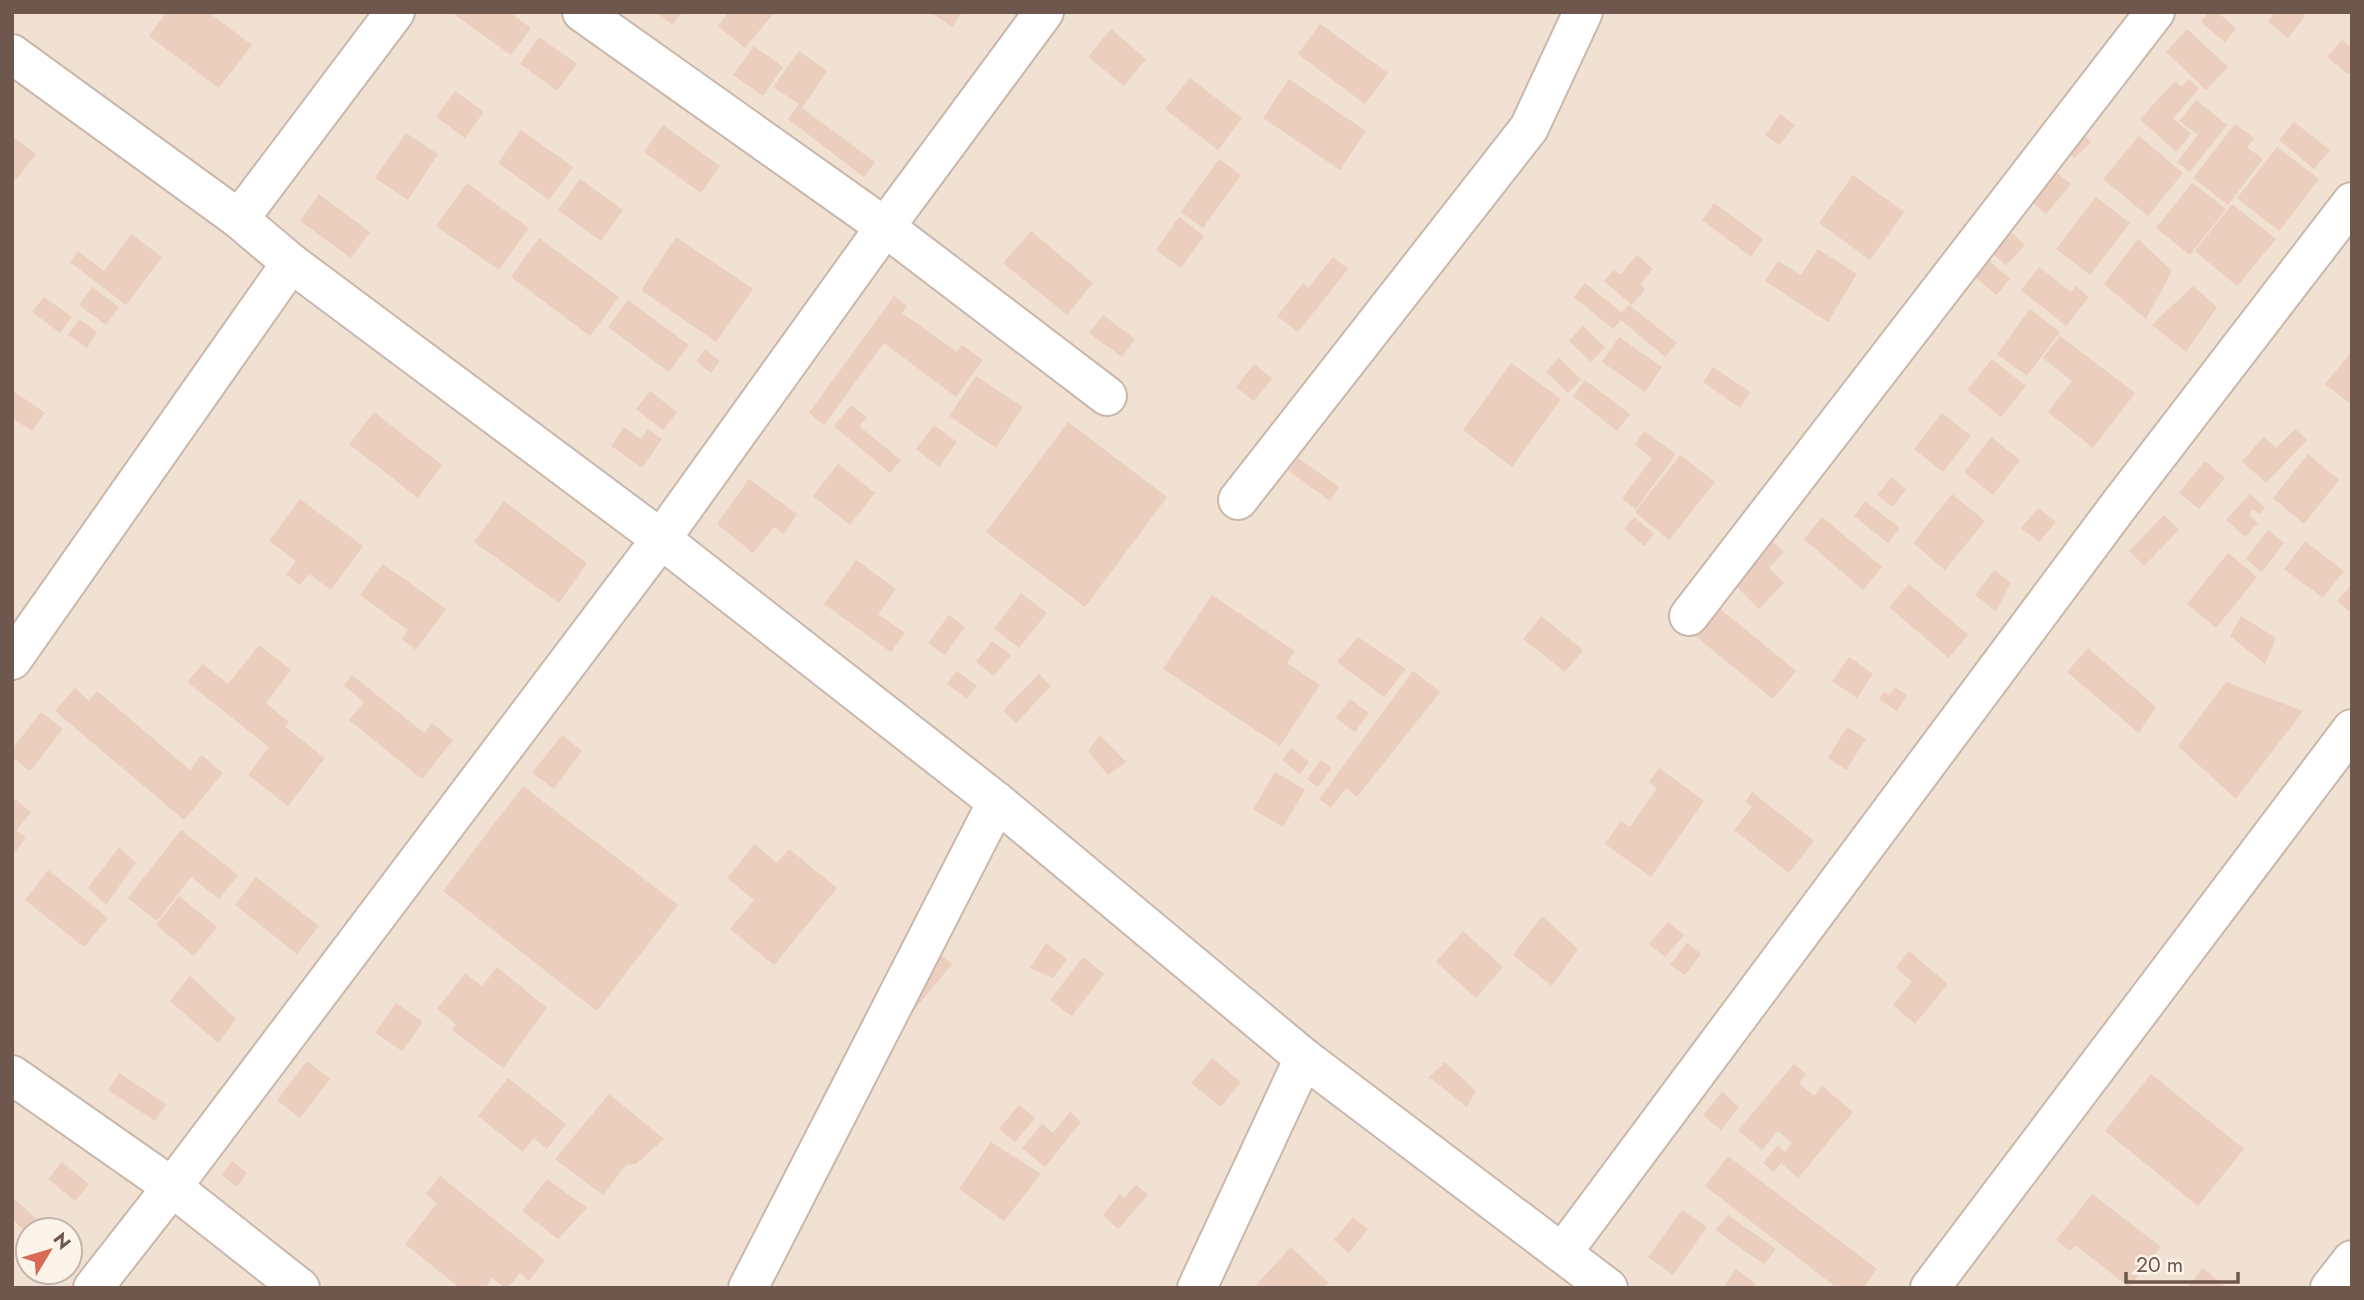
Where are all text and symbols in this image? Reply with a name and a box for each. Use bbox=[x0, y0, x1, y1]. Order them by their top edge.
north arrow bbox=[14, 1216, 84, 1286]
text: N bbox=[47, 1227, 77, 1255]
scale bar bbox=[2126, 1240, 2238, 1284]
text: 20 m bbox=[2136, 1250, 2183, 1280]

